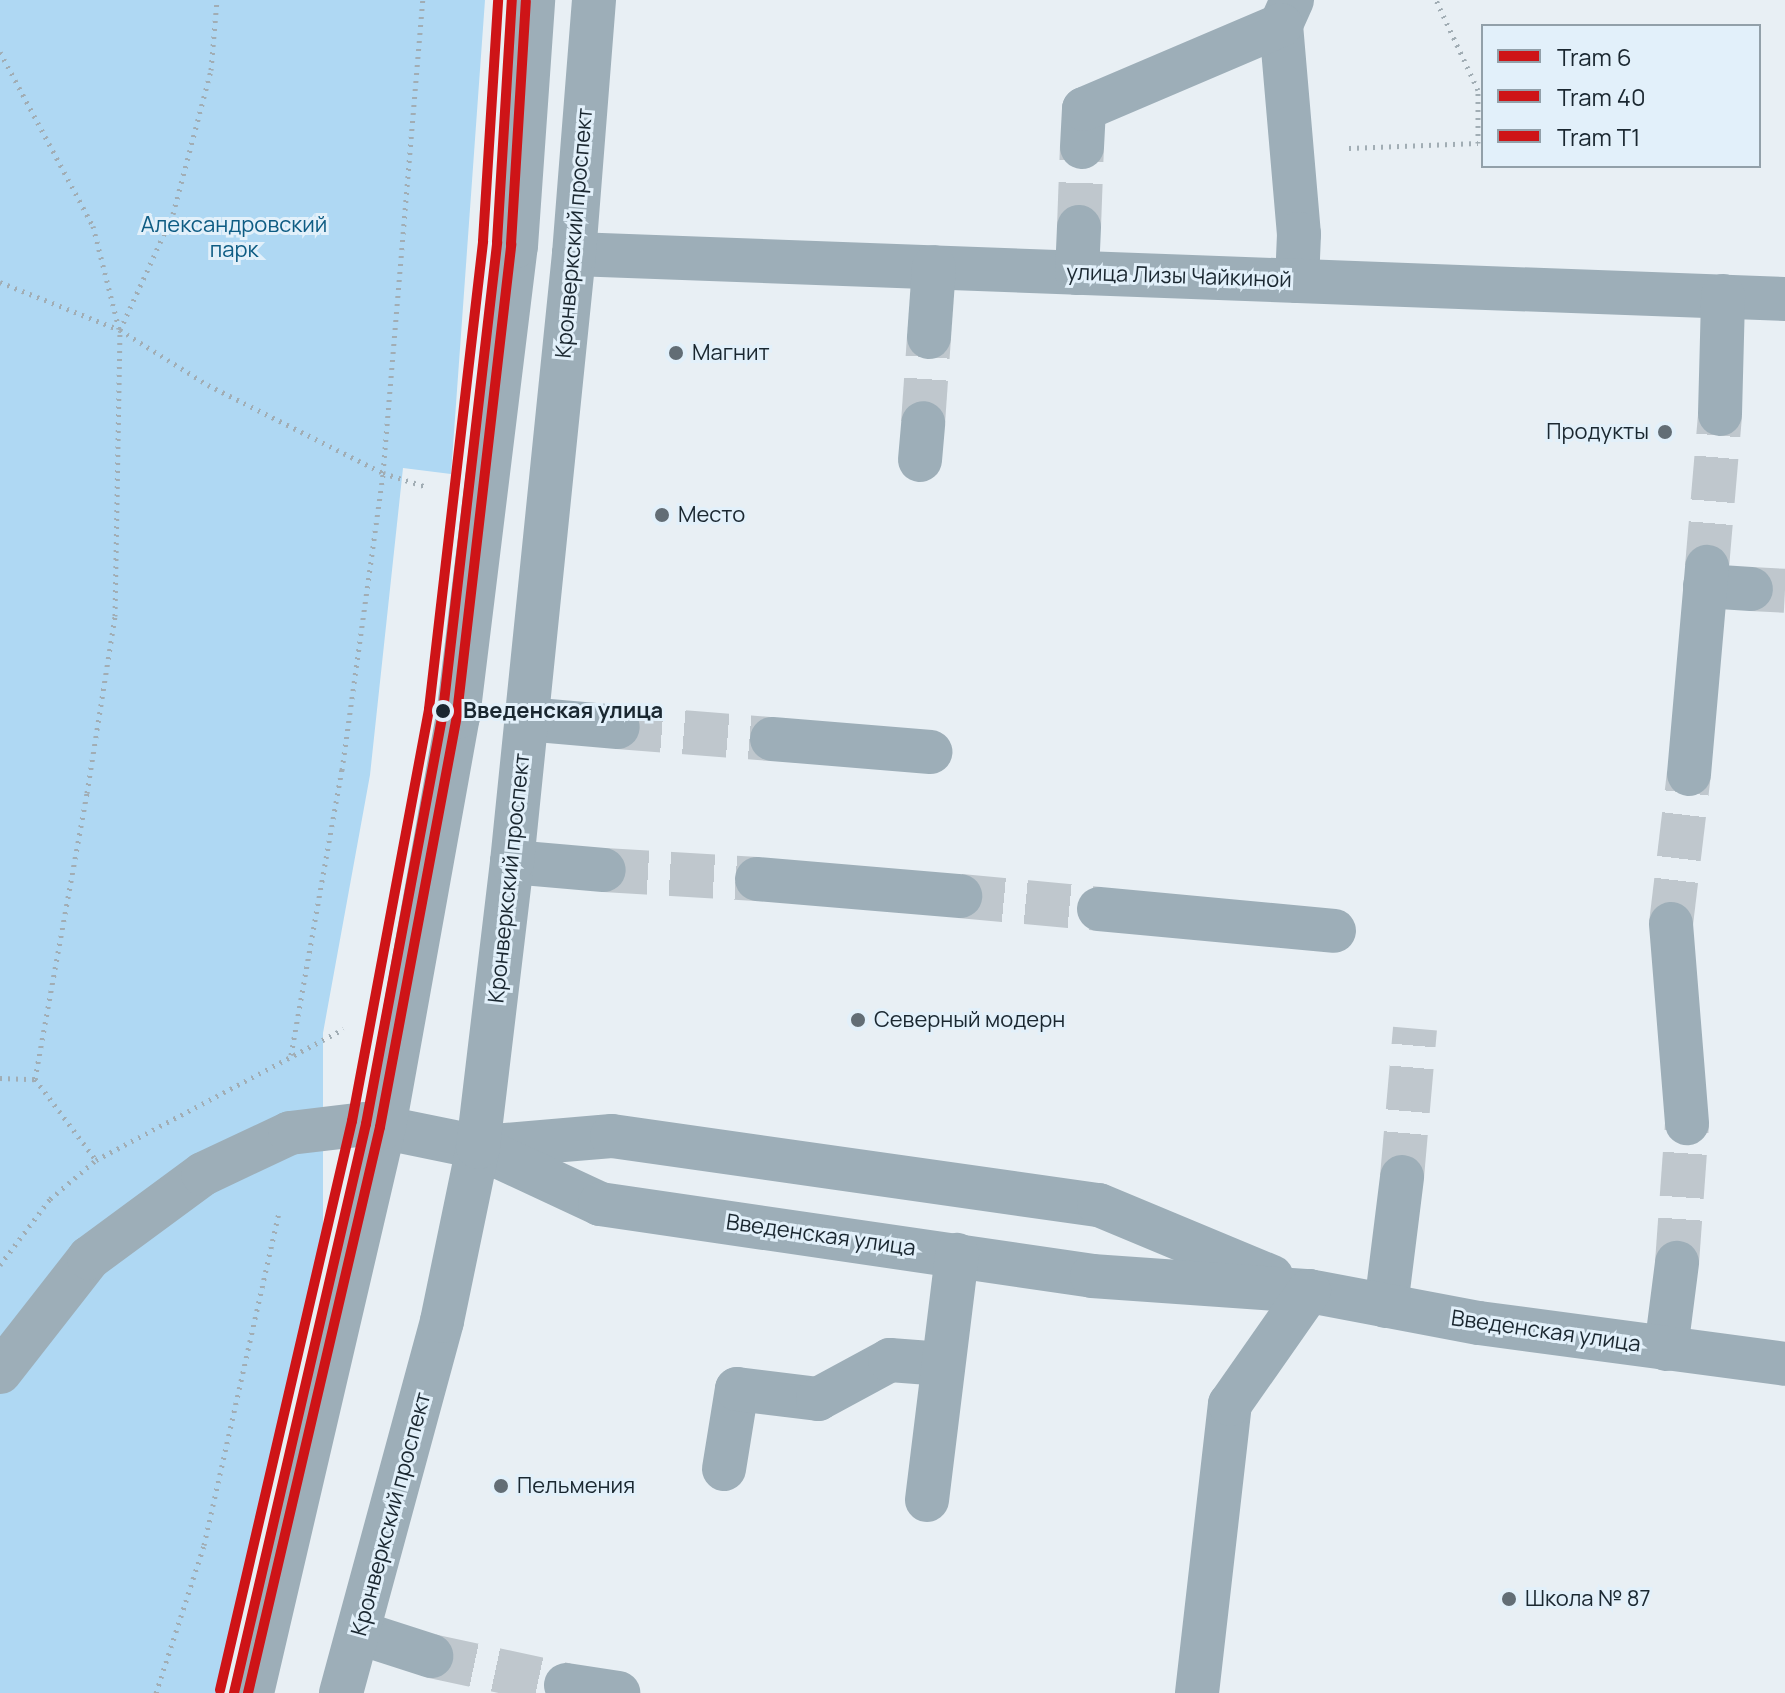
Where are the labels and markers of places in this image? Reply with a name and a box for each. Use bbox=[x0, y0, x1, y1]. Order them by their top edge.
place label: Магнит bbox=[692, 340, 770, 366]
marker: Магнит bbox=[667, 344, 685, 362]
place label: Продукты bbox=[1546, 419, 1649, 445]
marker: Продукты bbox=[1656, 423, 1674, 441]
place label: Место bbox=[678, 502, 745, 528]
marker: Место bbox=[653, 506, 671, 524]
marker: Введенская улица bbox=[430, 698, 456, 724]
place label: Введенская улица bbox=[463, 698, 663, 724]
place label: Северный модерн bbox=[874, 1007, 1065, 1033]
marker: Северный модерн bbox=[849, 1011, 867, 1029]
place label: Пельмения bbox=[517, 1473, 635, 1499]
marker: Пельмения bbox=[492, 1477, 510, 1495]
place label: Школа № 87 bbox=[1525, 1586, 1650, 1612]
marker: Школа № 87 bbox=[1500, 1590, 1518, 1608]

